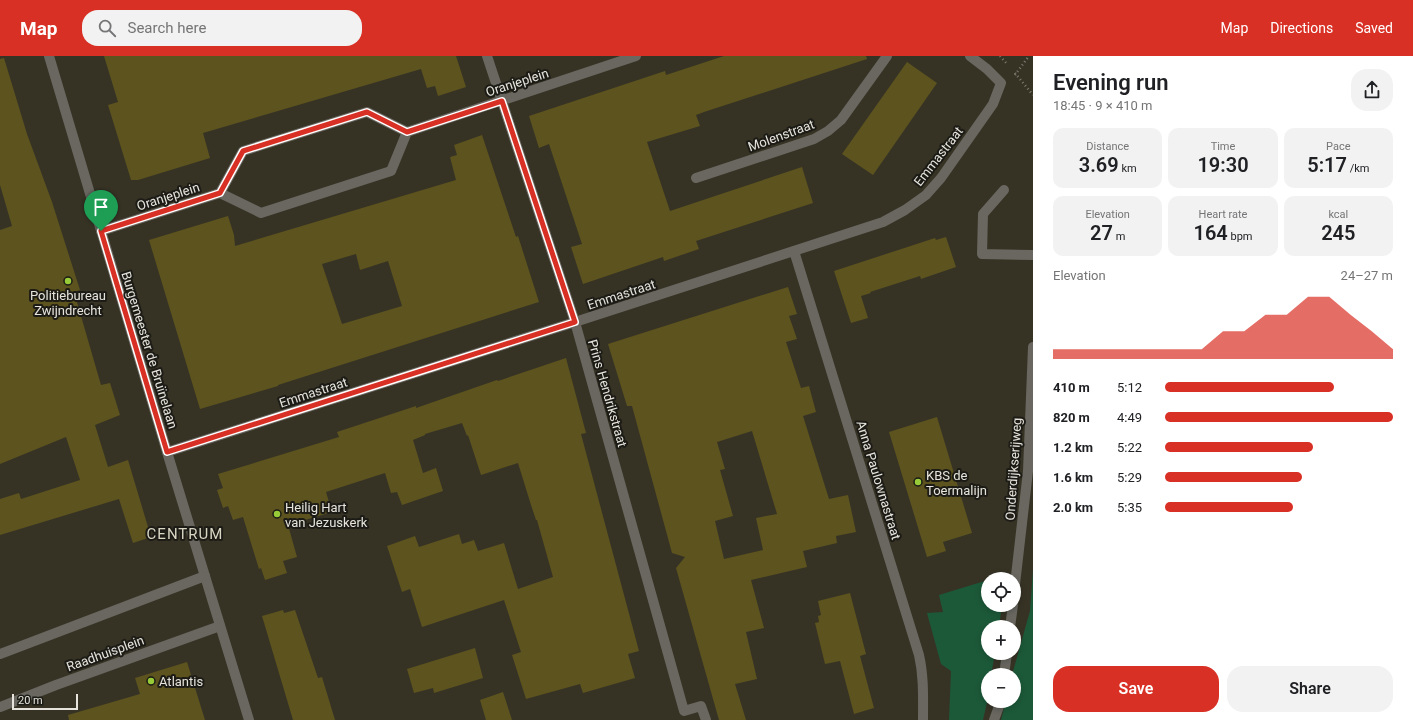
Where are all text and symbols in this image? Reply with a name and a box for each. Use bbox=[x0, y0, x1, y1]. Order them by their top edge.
search box bbox=[82, 10, 362, 46]
text: Map bbox=[20, 17, 58, 40]
icon: search bbox=[96, 17, 118, 39]
text: Search here bbox=[128, 19, 206, 37]
text: Map bbox=[1221, 20, 1248, 36]
text: Directions bbox=[1270, 20, 1333, 36]
text: Saved bbox=[1355, 20, 1393, 36]
street label: Oranjeplein bbox=[484, 65, 550, 100]
button: share bbox=[1351, 69, 1393, 111]
text: Evening run bbox=[1053, 70, 1169, 95]
text: 18:45 · 9 × 410 m bbox=[1053, 98, 1152, 113]
street label: Molenstraat bbox=[746, 117, 816, 154]
street label: Emmastraat bbox=[911, 124, 966, 189]
text: Distance bbox=[1086, 140, 1129, 153]
text: Time bbox=[1211, 140, 1235, 153]
text: Pace bbox=[1326, 140, 1351, 153]
text: 3.69 bbox=[1079, 153, 1119, 177]
text: 19:30 bbox=[1197, 153, 1249, 177]
text: 5:17 bbox=[1307, 153, 1347, 177]
text: km bbox=[1119, 162, 1137, 175]
text: /km bbox=[1347, 162, 1369, 175]
street label: Oranjeplein bbox=[135, 179, 201, 214]
pin bbox=[84, 190, 118, 231]
icon: arrive bbox=[90, 196, 112, 218]
text: Elevation bbox=[1085, 208, 1130, 221]
text: Heart rate bbox=[1199, 208, 1247, 221]
text: kcal bbox=[1328, 208, 1348, 221]
text: 27 bbox=[1090, 221, 1113, 245]
text: 164 bbox=[1193, 221, 1228, 245]
text: 245 bbox=[1321, 221, 1355, 245]
text: m bbox=[1113, 230, 1125, 243]
text: bpm bbox=[1228, 230, 1253, 243]
text: Elevation bbox=[1053, 268, 1106, 283]
text: 24–27 m bbox=[1341, 268, 1393, 283]
street label: Burgemeester de Bruïnelaan bbox=[118, 270, 181, 430]
marker: Politiebureau Zwijndrecht bbox=[63, 276, 73, 286]
street label: Emmastraat bbox=[585, 276, 657, 313]
place label: Politiebureau Zwijndrecht bbox=[30, 288, 106, 318]
street label: Prins Hendrikstraat bbox=[585, 338, 630, 449]
street label: Emmastraat bbox=[277, 374, 349, 411]
text: 410 m bbox=[1053, 380, 1090, 395]
text: 5:12 bbox=[1117, 380, 1142, 395]
text: 820 m bbox=[1053, 410, 1090, 425]
text: 4:49 bbox=[1117, 410, 1142, 425]
street label: Onderdijkserijweg bbox=[1002, 417, 1025, 521]
street label: Anna Paulownastraat bbox=[853, 419, 904, 541]
text: 1.2 km bbox=[1053, 440, 1093, 455]
text: 5:22 bbox=[1117, 440, 1142, 455]
place label: KBS de Toermalijn bbox=[926, 468, 987, 498]
text: 1.6 km bbox=[1053, 470, 1093, 485]
text: 5:29 bbox=[1117, 470, 1142, 485]
marker: KBS de Toermalijn bbox=[913, 477, 923, 487]
place label: Heilig Hart van Jezuskerk bbox=[285, 500, 368, 530]
text: 2.0 km bbox=[1053, 500, 1093, 515]
text: 5:35 bbox=[1117, 500, 1142, 515]
marker: Heilig Hart van Jezuskerk bbox=[272, 509, 282, 519]
district label: CENTRUM bbox=[147, 525, 223, 543]
map controls bbox=[981, 572, 1021, 708]
button: locate bbox=[981, 572, 1021, 612]
button: + bbox=[981, 620, 1021, 660]
street label: Raadhuisplein bbox=[64, 633, 146, 674]
button: Save bbox=[1053, 666, 1219, 712]
button: Share bbox=[1227, 666, 1393, 712]
button: − bbox=[981, 668, 1021, 708]
place label: Atlantis bbox=[159, 674, 203, 689]
marker: Atlantis bbox=[146, 676, 156, 686]
scale bar bbox=[12, 692, 78, 711]
text: 20 m bbox=[18, 694, 43, 707]

